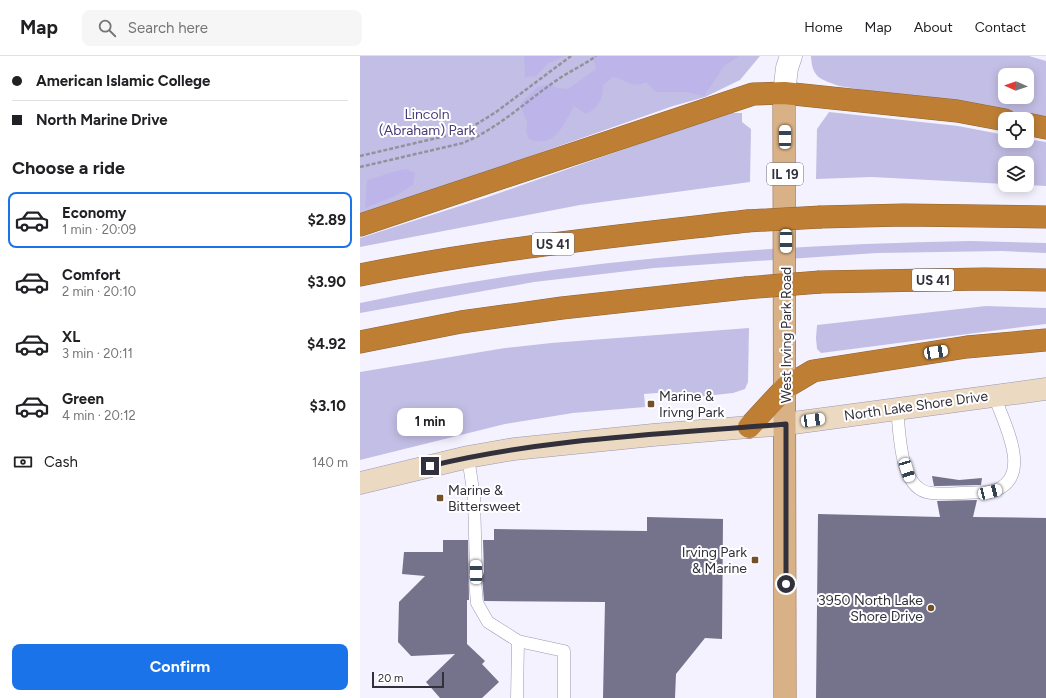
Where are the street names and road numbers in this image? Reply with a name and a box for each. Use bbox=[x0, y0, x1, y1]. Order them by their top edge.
road number: IL 19 bbox=[767, 163, 803, 185]
road number: US 41 bbox=[532, 233, 574, 255]
street label: West Irving Park Road bbox=[778, 267, 795, 403]
road number: US 41 bbox=[912, 269, 954, 291]
street label: North Lake Shore Drive bbox=[843, 387, 989, 425]

